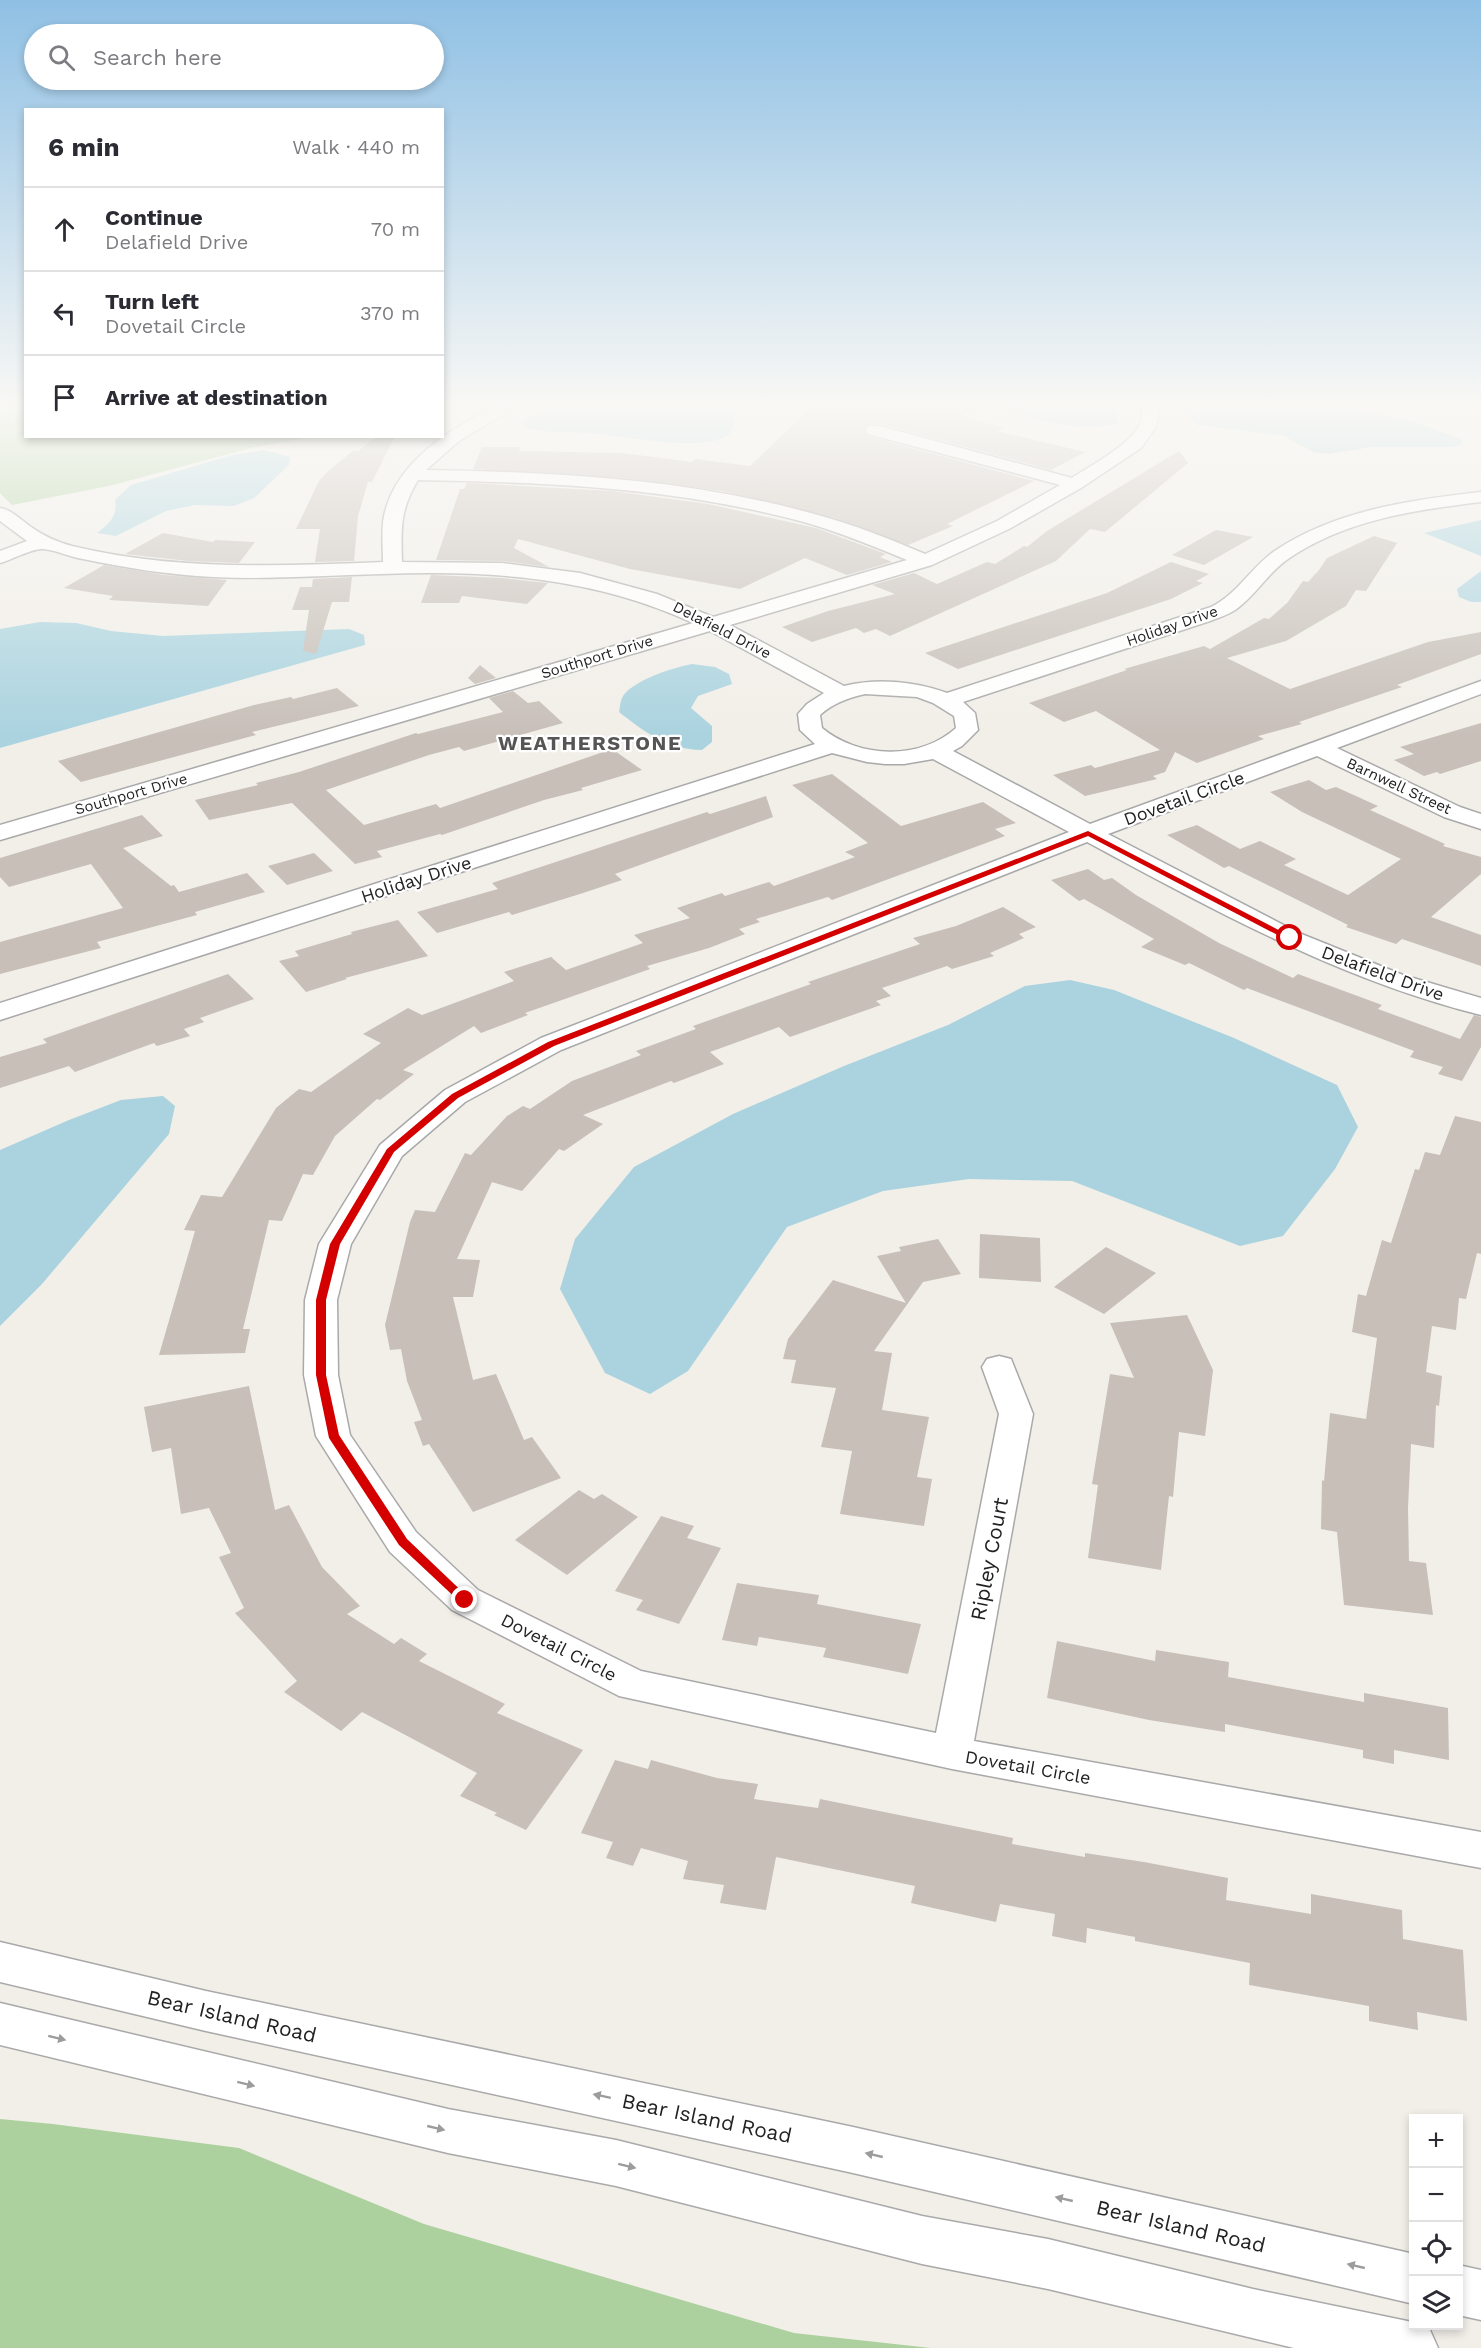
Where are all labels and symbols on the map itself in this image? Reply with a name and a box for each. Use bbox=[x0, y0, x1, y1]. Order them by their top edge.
street label: Delafield Drive bbox=[670, 598, 774, 662]
street label: Holiday Drive bbox=[1124, 602, 1220, 650]
street label: Southport Drive bbox=[539, 631, 655, 683]
district label: WEATHERSTONE bbox=[498, 731, 682, 755]
street label: Barnwell Street bbox=[1344, 754, 1455, 818]
street label: Dovetail Circle bbox=[1121, 766, 1247, 830]
street label: Southport Drive bbox=[73, 769, 189, 819]
street label: Holiday Drive bbox=[358, 851, 474, 907]
route start bbox=[1276, 924, 1302, 950]
street label: Delafield Drive bbox=[1319, 941, 1447, 1005]
street label: Ripley Court bbox=[965, 1495, 1013, 1623]
route end bbox=[451, 1586, 477, 1612]
street label: Dovetail Circle bbox=[498, 1609, 620, 1685]
street label: Dovetail Circle bbox=[964, 1746, 1092, 1788]
street label: Bear Island Road bbox=[145, 1984, 319, 2048]
one-way arrow bbox=[48, 2033, 66, 2043]
one-way arrow bbox=[237, 2080, 255, 2090]
street label: Bear Island Road bbox=[620, 2088, 794, 2148]
one-way arrow bbox=[592, 2091, 611, 2100]
one-way arrow bbox=[427, 2124, 445, 2134]
one-way arrow bbox=[865, 2149, 883, 2159]
one-way arrow bbox=[619, 2162, 637, 2171]
one-way arrow bbox=[1055, 2193, 1073, 2203]
street label: Bear Island Road bbox=[1094, 2194, 1268, 2258]
one-way arrow bbox=[1347, 2261, 1366, 2271]

